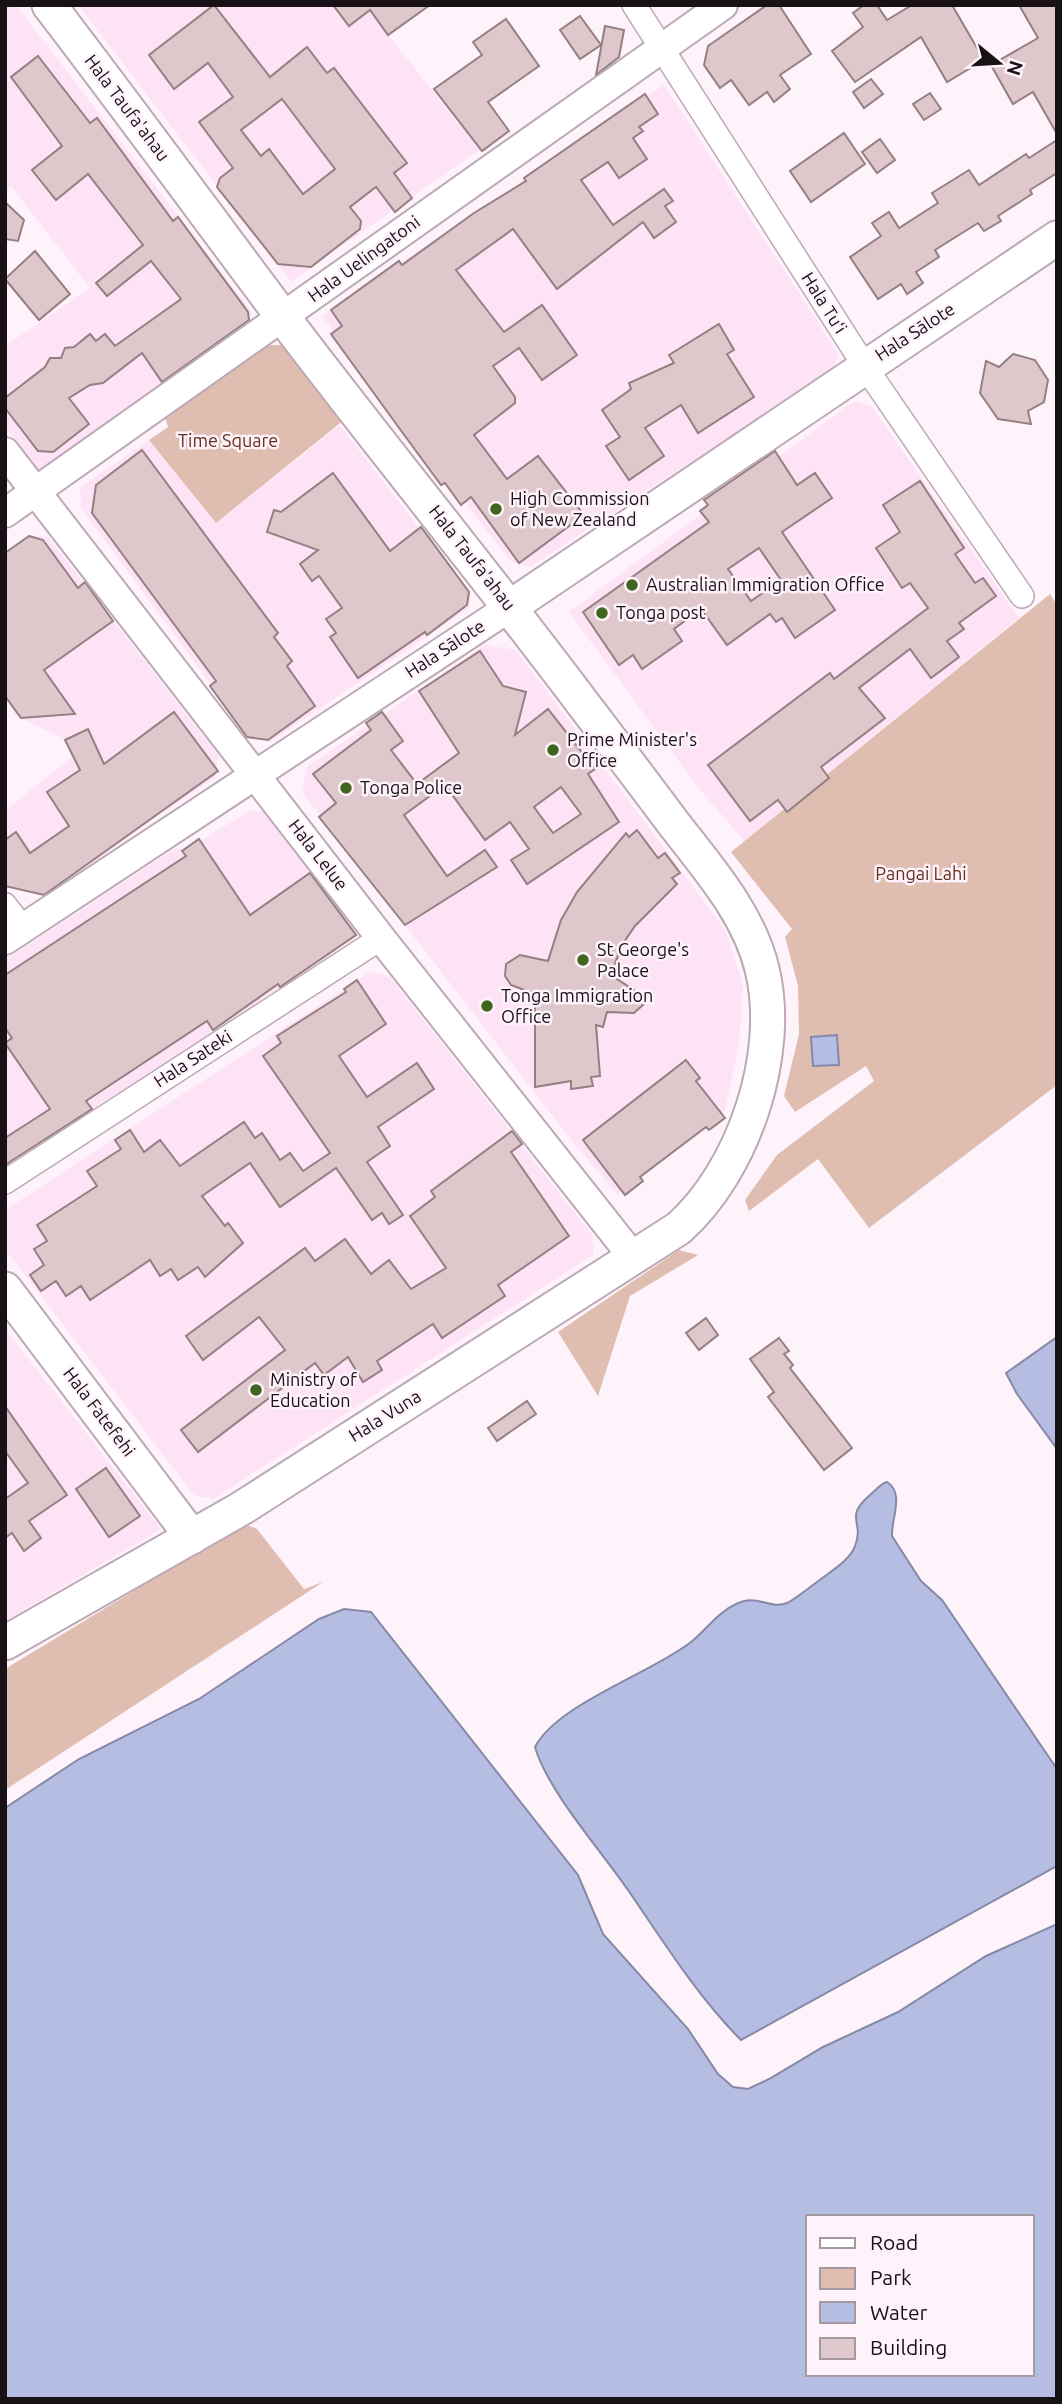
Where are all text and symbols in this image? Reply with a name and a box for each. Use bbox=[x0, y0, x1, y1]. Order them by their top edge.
north arrow bbox=[964, 28, 1034, 98]
street label: Hala Taufa'ahau bbox=[81, 50, 174, 165]
text: N bbox=[1003, 58, 1028, 78]
street label: Hala Uelingatoni bbox=[304, 211, 423, 305]
street label: Hala Tuʻi bbox=[798, 268, 851, 337]
street label: Hala Sālote bbox=[871, 298, 958, 364]
park label: Time Square bbox=[178, 430, 278, 450]
place label: High Commission of New Zealand bbox=[510, 488, 649, 529]
street label: Hala Taufa'ahau bbox=[426, 501, 520, 614]
marker: High Commission of New Zealand bbox=[488, 501, 504, 517]
place label: Australian Immigration Office bbox=[646, 574, 885, 594]
marker: Australian Immigration Office bbox=[624, 577, 640, 593]
place label: Tonga post bbox=[616, 602, 706, 622]
marker: Tonga post bbox=[594, 605, 610, 621]
street label: Hala Sālote bbox=[401, 615, 488, 681]
place label: Prime Minister's Office bbox=[567, 729, 697, 770]
marker: Prime Minister's Office bbox=[545, 742, 561, 758]
place label: Tonga Police bbox=[360, 777, 462, 797]
marker: Tonga Police bbox=[338, 780, 354, 796]
street label: Hala Lelue bbox=[285, 815, 353, 894]
park label: Pangai Lahi bbox=[875, 863, 967, 883]
place label: St George's Palace bbox=[597, 939, 689, 980]
marker: St George's Palace bbox=[575, 952, 591, 968]
place label: Tonga Immigration Office bbox=[501, 985, 653, 1026]
marker: Tonga Immigration Office bbox=[479, 998, 495, 1014]
street label: Hala Sateki bbox=[150, 1026, 235, 1091]
street label: Hala Fatefehi bbox=[60, 1363, 140, 1460]
place label: Ministry of Education bbox=[270, 1369, 357, 1410]
marker: Ministry of Education bbox=[248, 1382, 264, 1398]
street label: Hala Vuna bbox=[345, 1385, 424, 1445]
legend bbox=[806, 2215, 1034, 2376]
text: Road bbox=[870, 2230, 918, 2254]
text: Park bbox=[870, 2265, 912, 2289]
text: Water bbox=[870, 2300, 928, 2324]
text: Building bbox=[870, 2335, 947, 2359]

